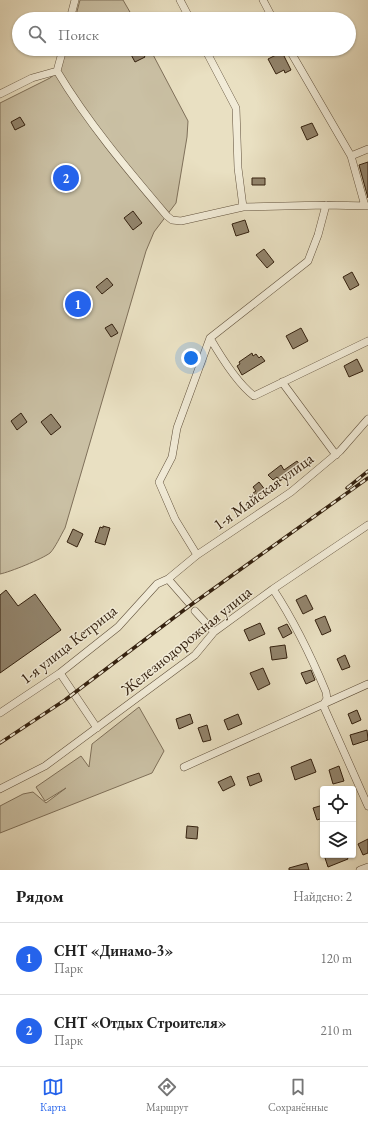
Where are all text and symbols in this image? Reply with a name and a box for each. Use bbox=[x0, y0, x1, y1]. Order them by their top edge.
search box bbox=[12, 12, 356, 56]
icon: search bbox=[26, 23, 48, 45]
text: Поиск bbox=[58, 25, 99, 44]
pin: 2 bbox=[53, 163, 79, 193]
pin: 1 bbox=[65, 289, 91, 319]
your location bbox=[181, 348, 201, 368]
street label: 1-я Майская улица bbox=[209, 448, 318, 535]
street label: Железнодорожная улица bbox=[116, 581, 256, 700]
street label: 1-я улица Кетрица bbox=[16, 600, 122, 689]
map controls bbox=[320, 786, 356, 858]
button: locate bbox=[320, 786, 356, 822]
button: layers bbox=[320, 822, 356, 858]
text: Рядом bbox=[16, 885, 64, 907]
text: Найдено: 2 bbox=[293, 888, 352, 905]
text: СНТ «Динамо-3» bbox=[54, 941, 173, 960]
text: 1 bbox=[26, 950, 32, 967]
text: 120 m bbox=[321, 950, 352, 967]
text: Парк bbox=[54, 960, 83, 977]
text: СНТ «Отдых Строителя» bbox=[54, 1013, 227, 1032]
text: 2 bbox=[26, 1022, 32, 1039]
text: 210 m bbox=[321, 1022, 352, 1039]
text: Парк bbox=[54, 1032, 83, 1049]
tab: Карта bbox=[40, 1076, 66, 1114]
tab: Маршрут bbox=[146, 1076, 188, 1114]
tab: Сохранённые bbox=[268, 1076, 328, 1114]

